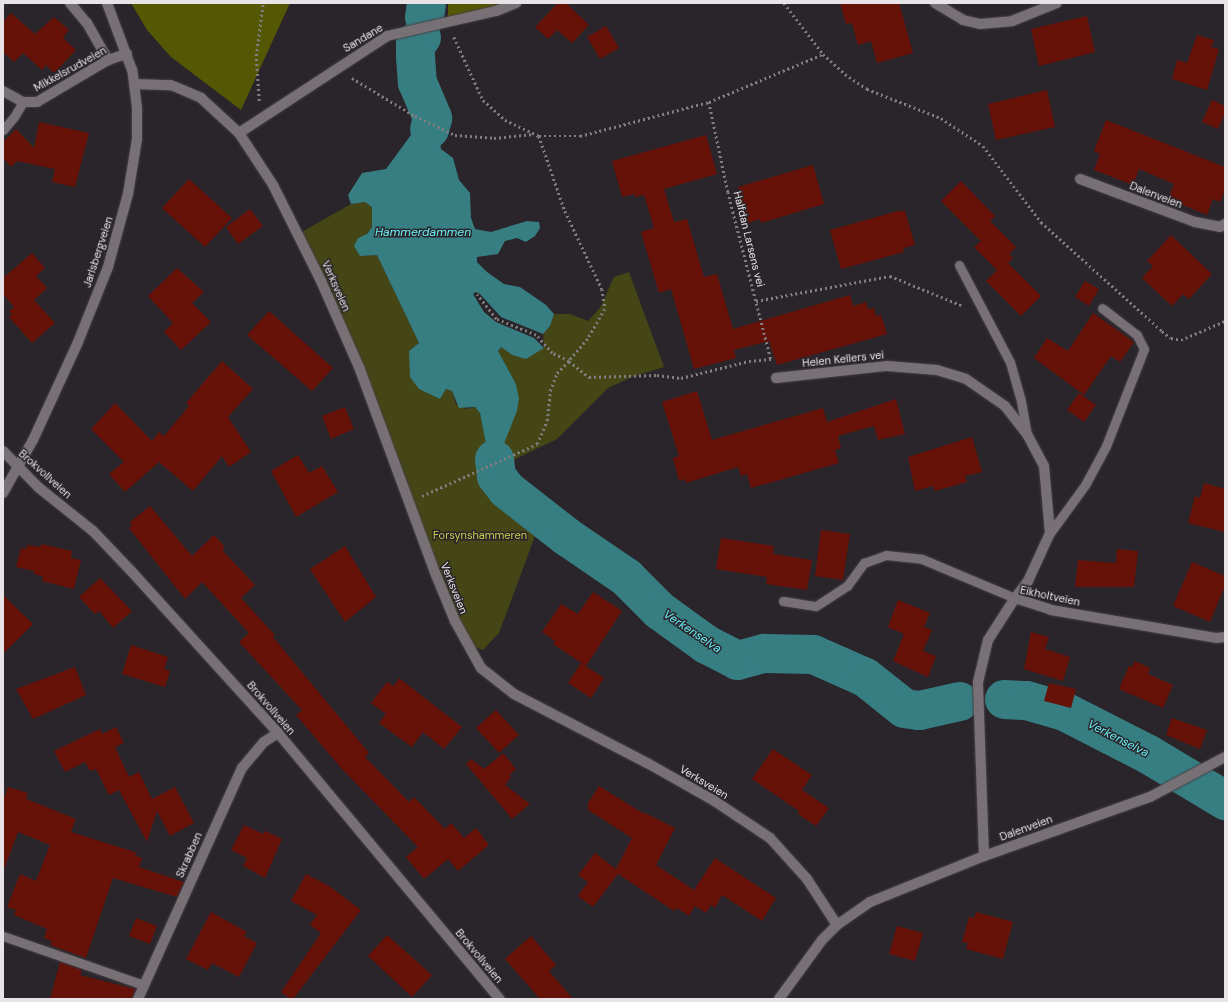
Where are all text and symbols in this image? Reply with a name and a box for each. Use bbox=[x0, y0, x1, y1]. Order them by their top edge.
street label: Sandane bbox=[341, 21, 385, 55]
street label: Mikkelsrudveien bbox=[31, 44, 109, 94]
street label: Dalenveien bbox=[1128, 179, 1184, 211]
street label: Halfdan Larsens vei bbox=[731, 190, 767, 288]
street label: Jarlsbergveien bbox=[80, 215, 116, 289]
water label: Hammerdammen bbox=[375, 226, 471, 240]
street label: Verksveien bbox=[319, 258, 353, 314]
street label: Helen Kellers vei bbox=[801, 348, 885, 370]
street label: Brokvollveien bbox=[16, 447, 74, 501]
park label: Forsynshammeren bbox=[433, 528, 527, 542]
street label: Verksveien bbox=[438, 560, 470, 616]
street label: Eikholtveien bbox=[1019, 583, 1081, 609]
water label: Verkenselva bbox=[660, 607, 724, 657]
street label: Brokvollveien bbox=[244, 679, 298, 737]
water label: Verkenselva bbox=[1085, 717, 1151, 761]
street label: Verksveien bbox=[677, 762, 731, 802]
street label: Dalenveien bbox=[998, 812, 1054, 844]
street label: Skrabben bbox=[173, 830, 205, 880]
street label: Brokvollveien bbox=[453, 926, 505, 986]

